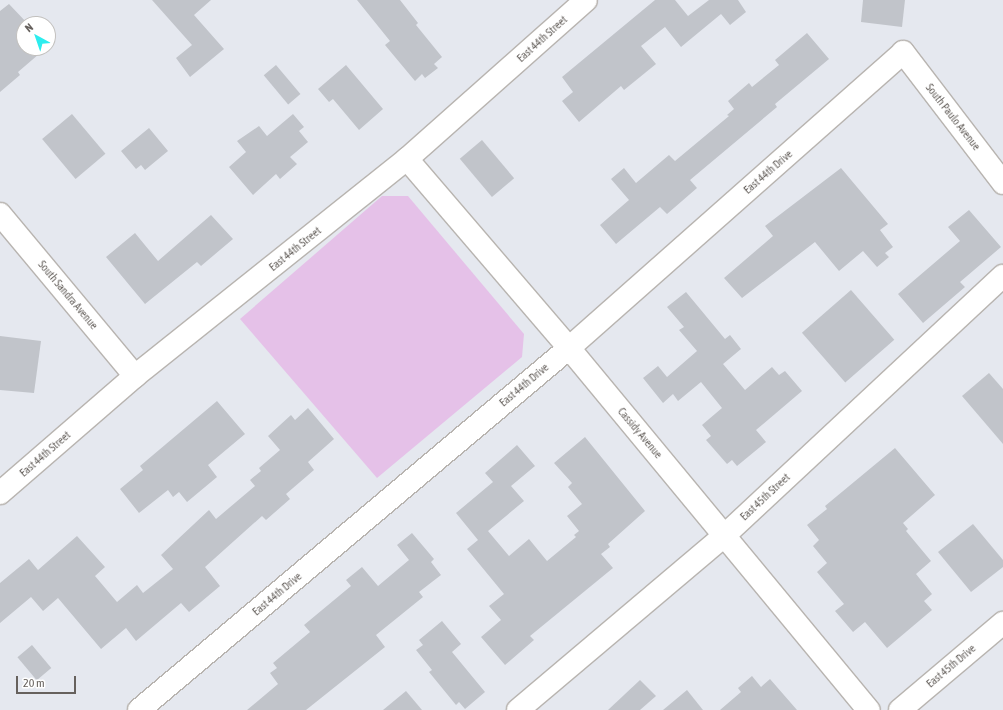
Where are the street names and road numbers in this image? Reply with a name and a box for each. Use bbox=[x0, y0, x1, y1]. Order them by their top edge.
street label: East 44th Street bbox=[514, 13, 570, 65]
street label: South Paulo Avenue bbox=[923, 81, 983, 153]
street label: East 44th Drive bbox=[741, 147, 795, 197]
street label: East 44th Street bbox=[266, 224, 324, 274]
street label: South Sandra Avenue bbox=[35, 258, 101, 332]
street label: East 44th Drive bbox=[497, 361, 551, 409]
street label: Cassidy Avenue bbox=[615, 405, 665, 461]
street label: East 44th Street bbox=[17, 428, 73, 480]
street label: East 45th Street bbox=[738, 471, 792, 523]
street label: East 44th Drive bbox=[250, 570, 304, 618]
street label: East 45th Drive bbox=[924, 642, 978, 690]

